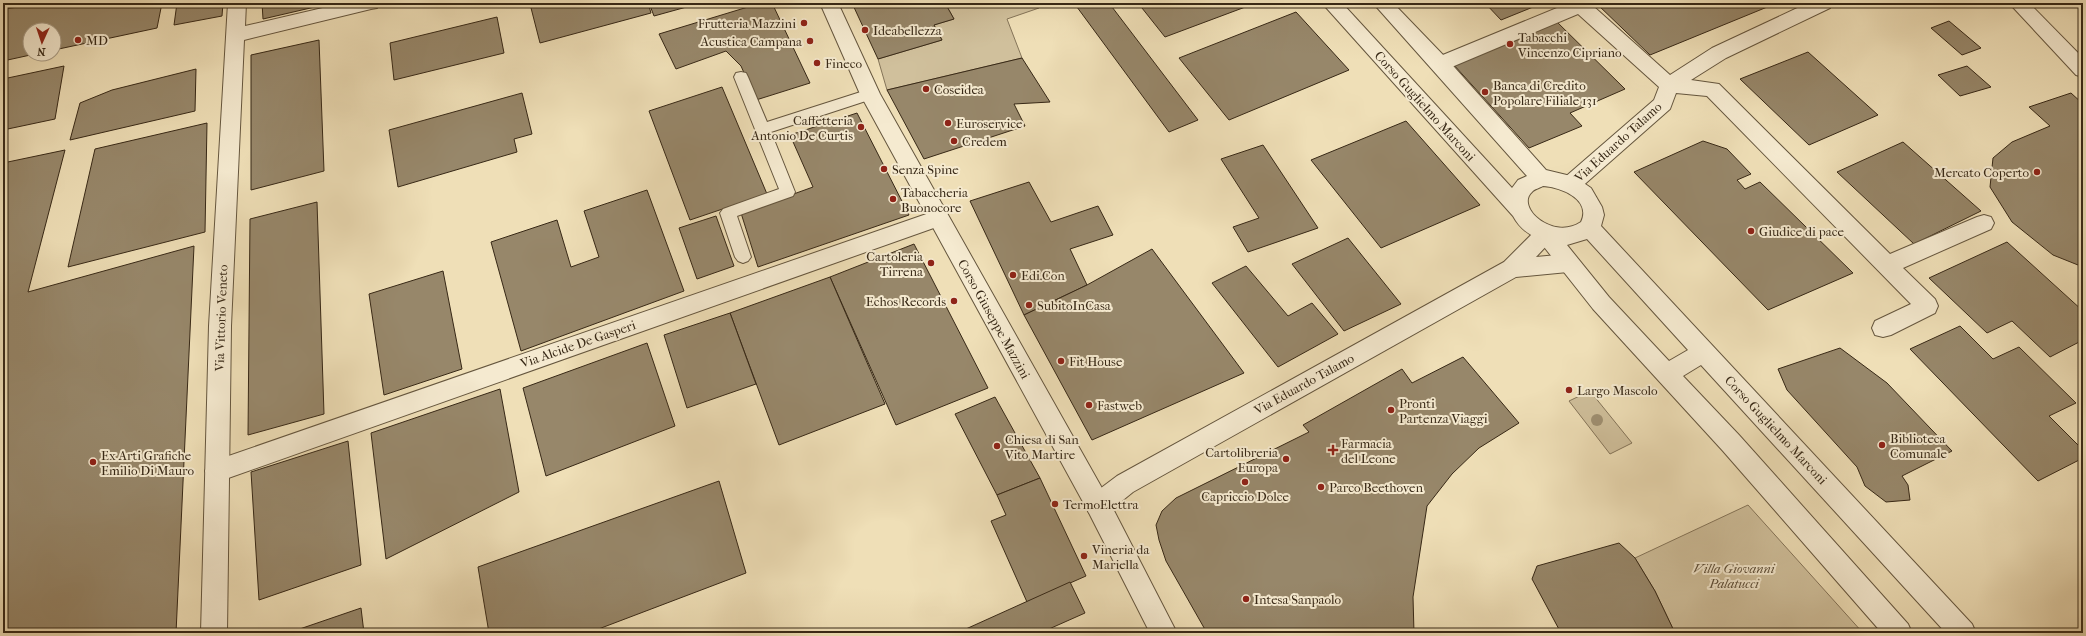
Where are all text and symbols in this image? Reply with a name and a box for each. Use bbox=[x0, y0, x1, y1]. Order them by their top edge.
place label: Frutteria Mazzini bbox=[698, 16, 796, 31]
marker: Frutteria Mazzini bbox=[799, 18, 809, 28]
north arrow bbox=[22, 22, 62, 62]
place label: Ideabellezza bbox=[873, 23, 943, 38]
marker: Ideabellezza bbox=[860, 25, 870, 35]
place label: Tabacchi Vincenzo Cipriano bbox=[1517, 30, 1622, 60]
place label: MD bbox=[86, 33, 108, 48]
place label: Acustica Campana bbox=[700, 34, 803, 49]
marker: MD bbox=[73, 35, 83, 45]
marker: Acustica Campana bbox=[805, 36, 815, 46]
marker: Tabacchi Vincenzo Cipriano bbox=[1505, 39, 1515, 49]
text: N bbox=[36, 45, 46, 58]
street label: Corso Guglielmo Marconi bbox=[1372, 48, 1479, 164]
place label: Fineco bbox=[825, 56, 862, 71]
marker: Fineco bbox=[812, 58, 822, 68]
place label: Banca di Credito Popolare Filiale 131 bbox=[1493, 78, 1597, 108]
place label: Coseidea bbox=[934, 82, 985, 97]
marker: Coseidea bbox=[921, 84, 931, 94]
marker: Banca di Credito Popolare Filiale 131 bbox=[1480, 87, 1490, 97]
street label: Via Eduardo Talamo bbox=[1571, 99, 1665, 186]
place label: Caffetteria Antonio De Curtis bbox=[750, 113, 854, 143]
place label: Euroservice bbox=[956, 116, 1023, 131]
marker: Euroservice bbox=[943, 118, 953, 128]
marker: Caffetteria Antonio De Curtis bbox=[856, 122, 866, 132]
place label: Credem bbox=[962, 134, 1007, 149]
marker: Credem bbox=[949, 136, 959, 146]
place label: Senza Spine bbox=[892, 162, 959, 177]
marker: Senza Spine bbox=[879, 164, 889, 174]
place label: Mercato Coperto bbox=[1934, 165, 2029, 180]
marker: Mercato Coperto bbox=[2032, 167, 2042, 177]
place label: Tabaccheria Buonocore bbox=[901, 185, 969, 215]
marker: Tabaccheria Buonocore bbox=[888, 194, 898, 204]
place label: Giudice di pace bbox=[1759, 224, 1845, 239]
marker: Giudice di pace bbox=[1746, 226, 1756, 236]
place label: Cartoleria Tirrena bbox=[866, 249, 924, 279]
street label: Corso Giuseppe Mazzini bbox=[955, 257, 1033, 382]
marker: Cartoleria Tirrena bbox=[926, 258, 936, 268]
street label: Via Vittorio Veneto bbox=[212, 264, 230, 373]
place label: Edi.Con bbox=[1021, 268, 1065, 283]
marker: Edi.Con bbox=[1008, 270, 1018, 280]
place label: Echos Records bbox=[866, 294, 946, 309]
marker: Echos Records bbox=[949, 296, 959, 306]
place label: SubitoInCasa bbox=[1037, 298, 1112, 313]
marker: SubitoInCasa bbox=[1024, 300, 1034, 310]
street label: Via Alcide De Gasperi bbox=[518, 317, 638, 371]
street label: Via Eduardo Talamo bbox=[1251, 350, 1357, 418]
place label: Fit House bbox=[1069, 354, 1123, 369]
marker: Fit House bbox=[1056, 356, 1066, 366]
street label: Corso Guglielmo Marconi bbox=[1722, 373, 1830, 487]
place label: Largo Mascolo bbox=[1577, 383, 1658, 398]
marker: Largo Mascolo bbox=[1564, 385, 1574, 395]
place label: Pronti Partenza Viaggi bbox=[1399, 396, 1488, 426]
place label: Fastweb bbox=[1097, 398, 1142, 413]
marker: Fastweb bbox=[1084, 400, 1094, 410]
marker: Pronti Partenza Viaggi bbox=[1386, 405, 1396, 415]
place label: Biblioteca Comunale bbox=[1890, 431, 1947, 461]
place label: Chiesa di San Vito Martire bbox=[1004, 432, 1079, 462]
place label: Farmacia del Leone bbox=[1341, 436, 1396, 466]
marker: Biblioteca Comunale bbox=[1877, 440, 1887, 450]
marker: Chiesa di San Vito Martire bbox=[992, 441, 1002, 451]
place label: Cartolibreria Europa bbox=[1205, 445, 1279, 475]
marker: Farmacia del Leone bbox=[1328, 445, 1338, 455]
place label: Ex Arti Grafiche Emilio Di Mauro bbox=[101, 448, 195, 478]
marker: Cartolibreria Europa bbox=[1281, 454, 1291, 464]
marker: Ex Arti Grafiche Emilio Di Mauro bbox=[88, 457, 98, 467]
marker: Capriccio Dolce bbox=[1240, 477, 1250, 487]
place label: Parco Beethoven bbox=[1329, 480, 1424, 495]
marker: Parco Beethoven bbox=[1316, 482, 1326, 492]
place label: Capriccio Dolce bbox=[1201, 489, 1289, 504]
place label: TermoElettra bbox=[1063, 497, 1140, 512]
marker: TermoElettra bbox=[1050, 499, 1060, 509]
place label: Vineria da Mariella bbox=[1091, 542, 1150, 572]
marker: Vineria da Mariella bbox=[1079, 551, 1089, 561]
park label: Villa Giovanni Palatucci bbox=[1693, 561, 1776, 591]
place label: Intesa Sanpaolo bbox=[1254, 592, 1342, 607]
marker: Intesa Sanpaolo bbox=[1241, 594, 1251, 604]

